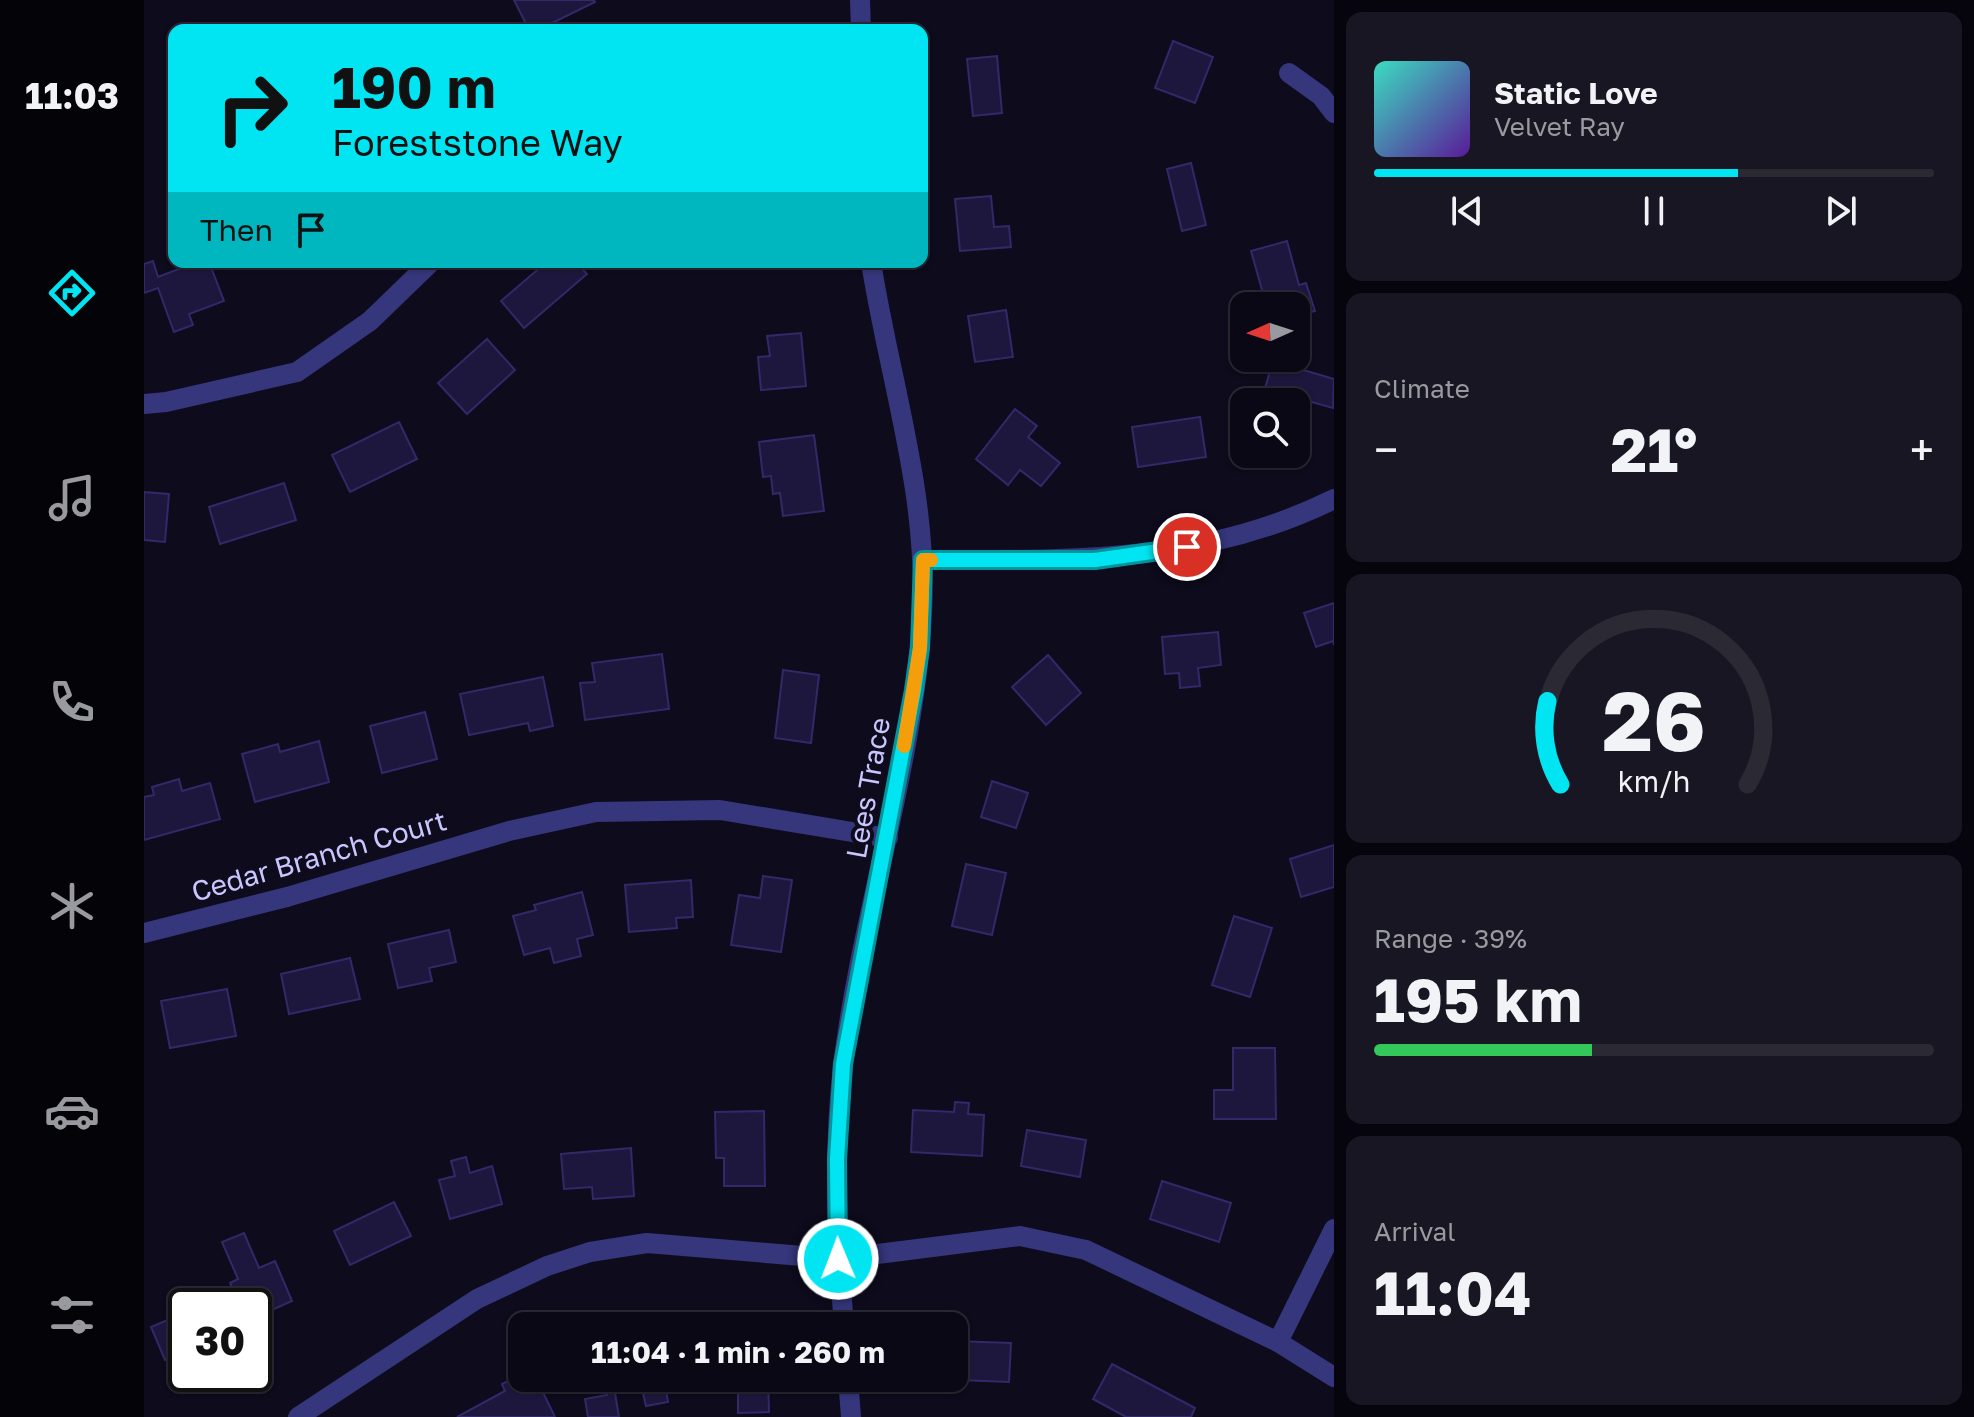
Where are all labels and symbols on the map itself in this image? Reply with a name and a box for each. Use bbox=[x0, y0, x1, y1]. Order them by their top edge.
north arrow bbox=[1230, 292, 1310, 372]
pin bbox=[1153, 513, 1221, 581]
street label: Lees Trace bbox=[839, 715, 896, 861]
street label: Cedar Branch Court bbox=[188, 803, 450, 908]
position arrow bbox=[796, 1217, 880, 1301]
speed limit sign: 30 bbox=[168, 1288, 272, 1392]

